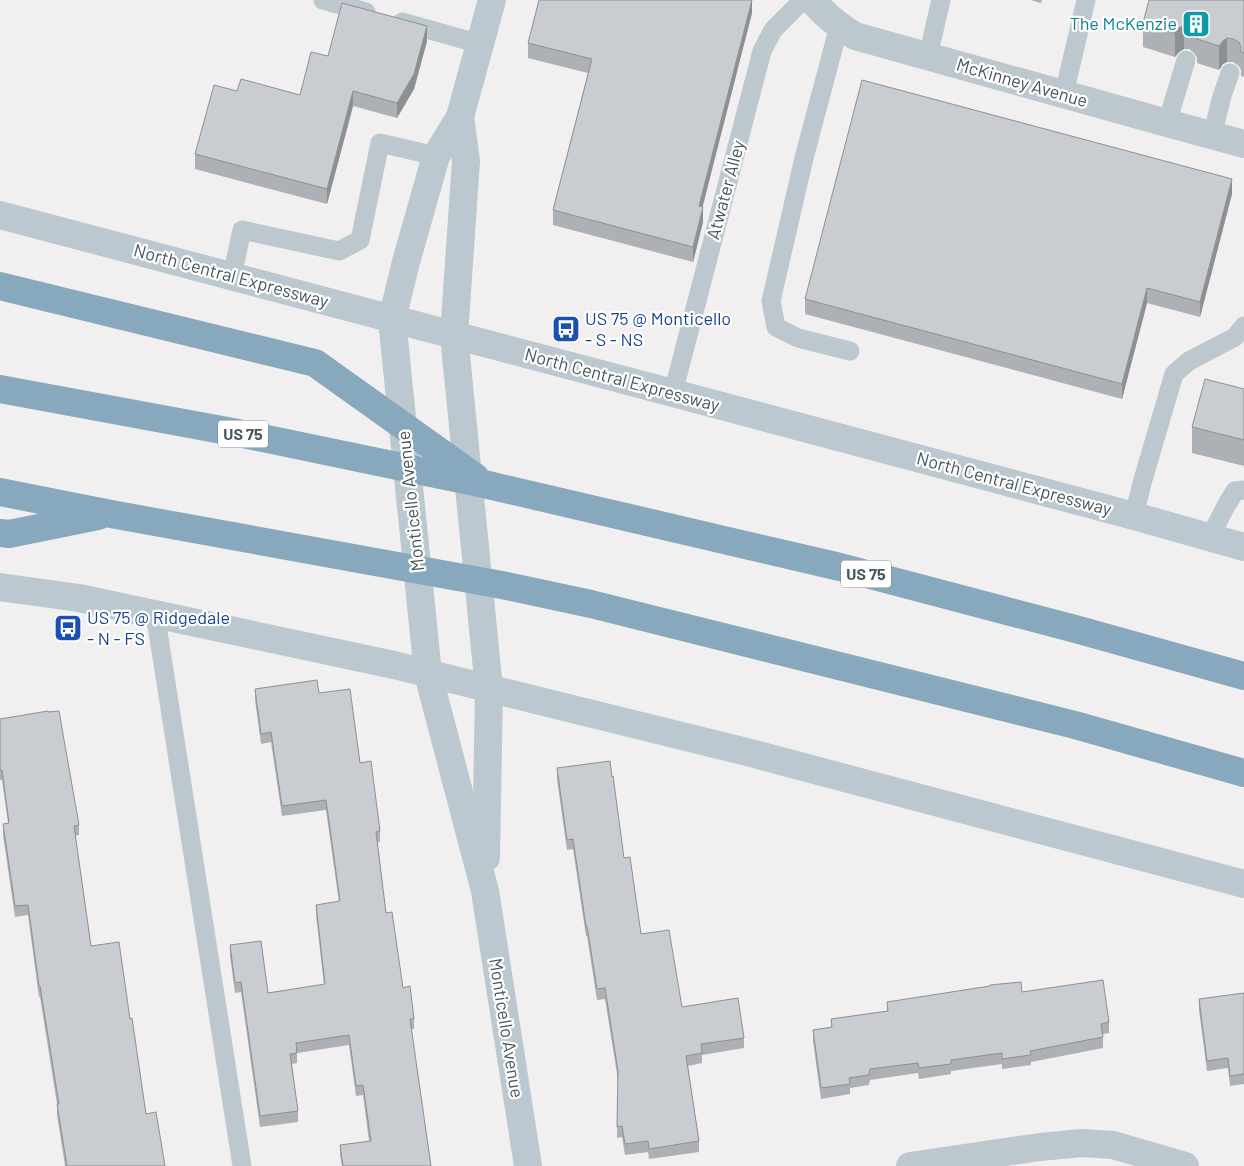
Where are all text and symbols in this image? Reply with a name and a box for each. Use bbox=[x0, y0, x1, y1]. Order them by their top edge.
building icon: The McKenzie bbox=[1181, 9, 1211, 39]
place label: The McKenzie bbox=[1070, 12, 1177, 34]
street label: McKinney Avenue bbox=[954, 53, 1090, 111]
street label: Atwater Alley bbox=[701, 138, 749, 242]
street label: North Central Expressway bbox=[131, 238, 331, 312]
place label: US 75 @ Monticello - S - NS bbox=[585, 307, 731, 350]
bus stop icon: US 75 @ Monticello - S - NS bbox=[551, 314, 581, 344]
street label: North Central Expressway bbox=[522, 342, 722, 416]
road number: US 75 bbox=[218, 420, 268, 448]
street label: Monticello Avenue bbox=[392, 430, 428, 573]
street label: North Central Expressway bbox=[914, 446, 1114, 520]
road number: US 75 bbox=[841, 560, 891, 588]
place label: US 75 @ Ridgedale - N - FS bbox=[87, 606, 230, 649]
bus stop icon: US 75 @ Ridgedale - N - FS bbox=[53, 613, 83, 643]
street label: Monticello Avenue bbox=[485, 956, 529, 1099]

